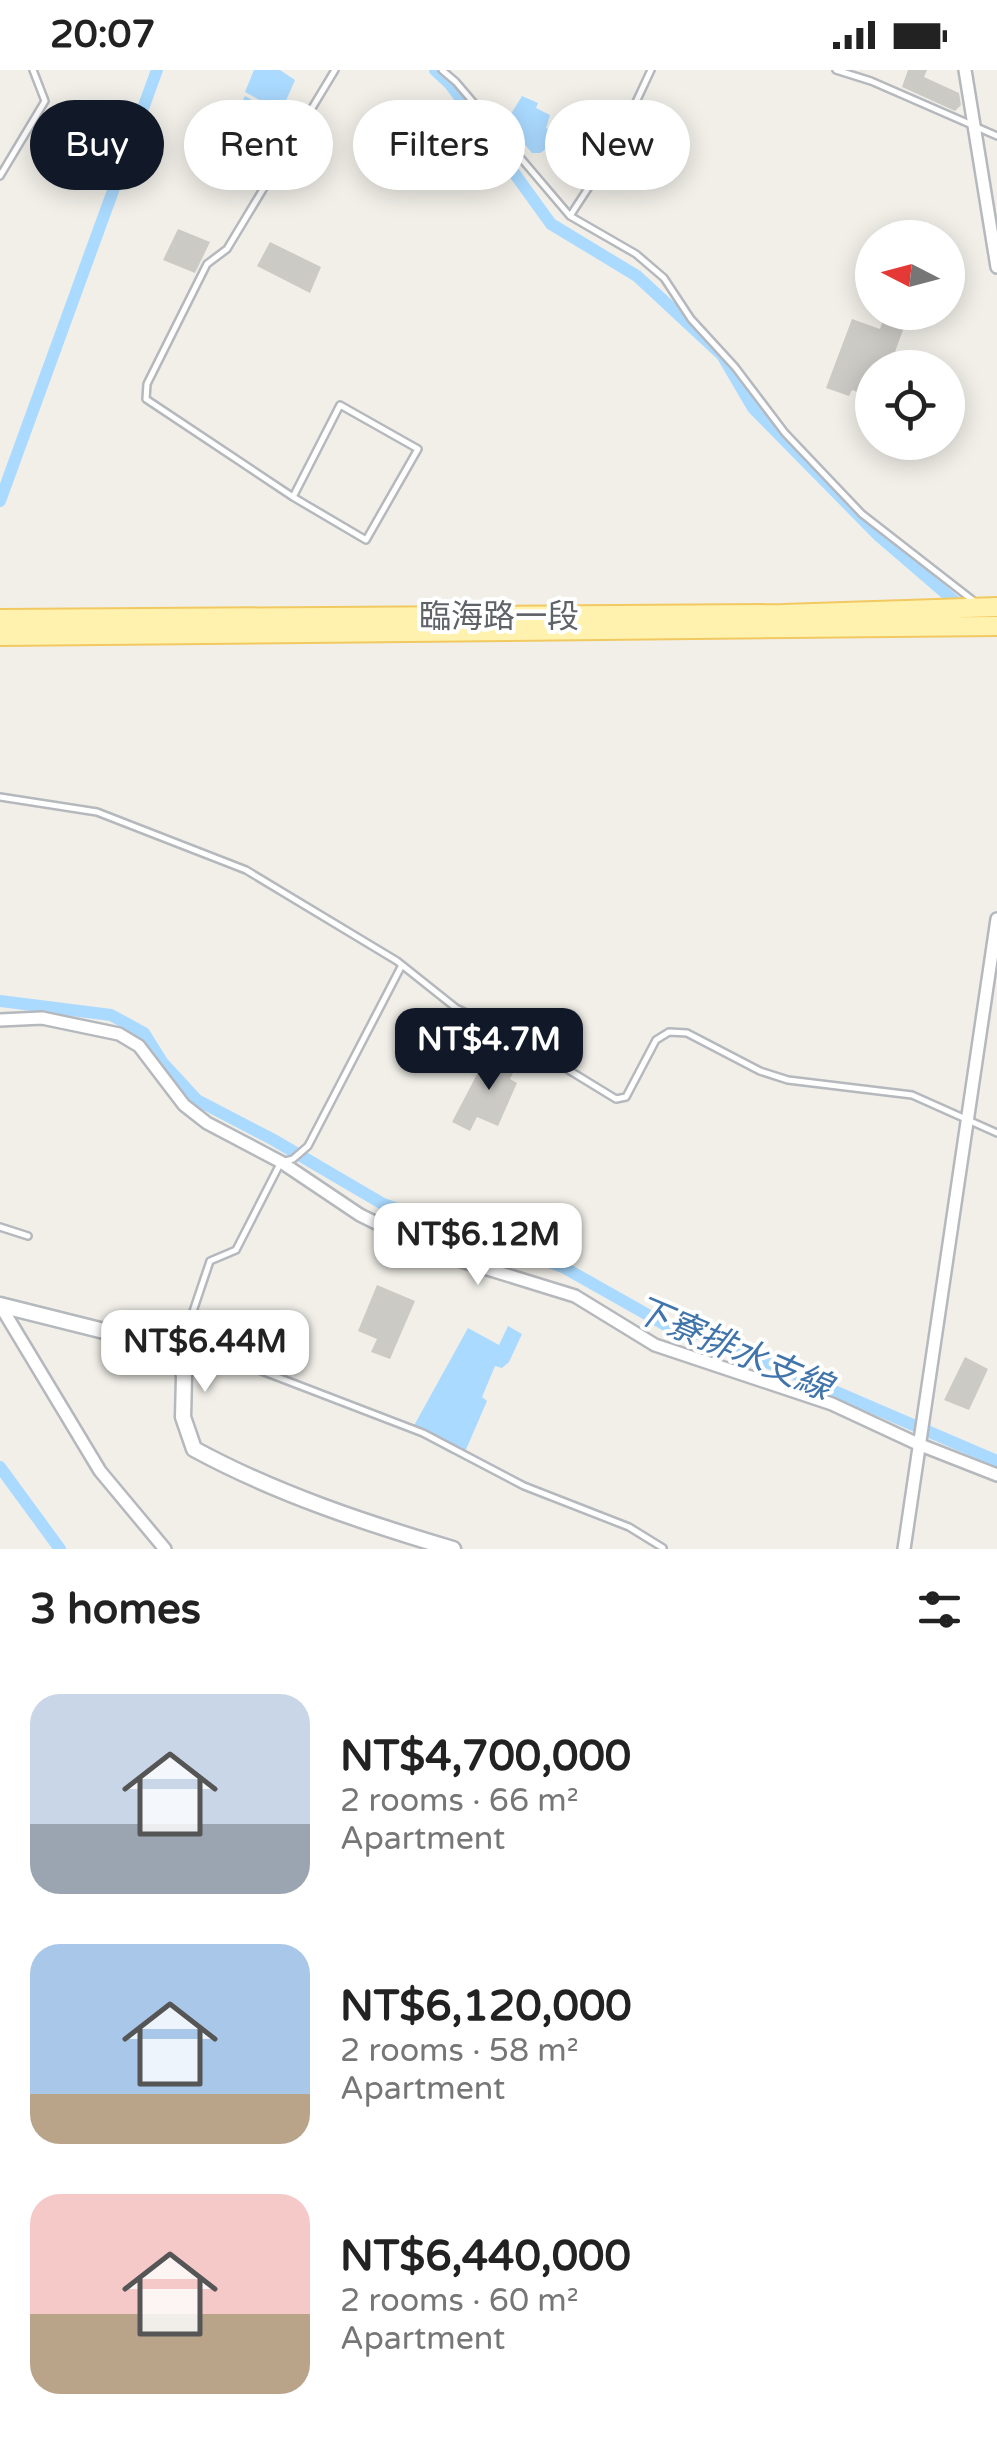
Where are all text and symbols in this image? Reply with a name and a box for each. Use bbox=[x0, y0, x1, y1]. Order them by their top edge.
text: 20:07 bbox=[50, 12, 155, 58]
chip: Buy bbox=[30, 100, 164, 190]
chip: Rent bbox=[184, 100, 333, 190]
chip: Filters bbox=[353, 100, 525, 190]
chip: New bbox=[545, 100, 690, 190]
north arrow bbox=[855, 220, 965, 330]
map controls bbox=[855, 220, 965, 460]
button: locate bbox=[855, 350, 965, 460]
street label: 臨海路一段 bbox=[419, 598, 579, 636]
pin: NT$4.7M bbox=[397, 1008, 581, 1093]
text: NT$4.7M bbox=[417, 1021, 561, 1059]
pin: NT$6.12M bbox=[375, 1203, 581, 1288]
text: NT$6.12M bbox=[396, 1216, 560, 1254]
water label: 下寮排水支線 bbox=[628, 1289, 841, 1411]
pin: NT$6.44M bbox=[102, 1310, 308, 1395]
text: NT$6.44M bbox=[123, 1323, 287, 1361]
icon: filters bbox=[912, 1582, 967, 1637]
text: 3 homes bbox=[30, 1584, 201, 1635]
text: NT$4,700,000 bbox=[340, 1731, 631, 1782]
icon: home bbox=[110, 1734, 230, 1854]
text: 2 rooms · 66 m² bbox=[340, 1782, 579, 1820]
text: Apartment bbox=[340, 1820, 505, 1858]
text: NT$6,120,000 bbox=[340, 1981, 632, 2032]
icon: home bbox=[110, 1984, 230, 2104]
text: 2 rooms · 58 m² bbox=[340, 2032, 579, 2070]
text: Apartment bbox=[340, 2070, 505, 2108]
text: NT$6,440,000 bbox=[340, 2231, 631, 2282]
icon: home bbox=[110, 2234, 230, 2354]
text: 2 rooms · 60 m² bbox=[340, 2282, 579, 2320]
text: Apartment bbox=[340, 2320, 505, 2358]

